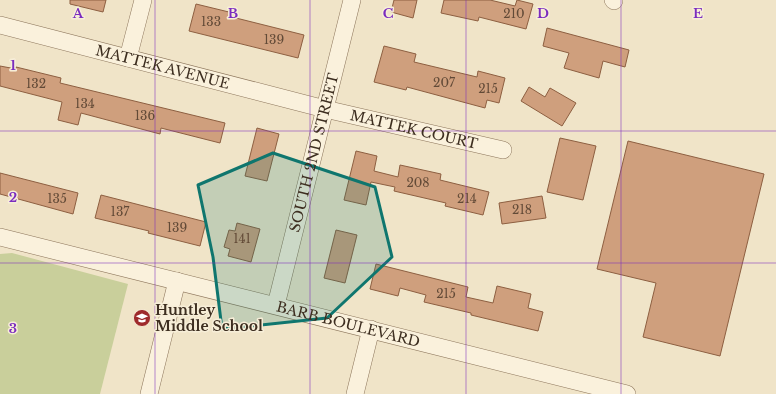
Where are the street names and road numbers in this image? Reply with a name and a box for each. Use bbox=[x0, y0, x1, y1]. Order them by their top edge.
street label: MATTEK AVENUE bbox=[94, 41, 232, 93]
street label: SOUTH 2ND STREET bbox=[286, 71, 342, 234]
street label: MATTEK COURT bbox=[348, 106, 480, 153]
street label: BARB BOULEVARD bbox=[274, 298, 422, 351]

